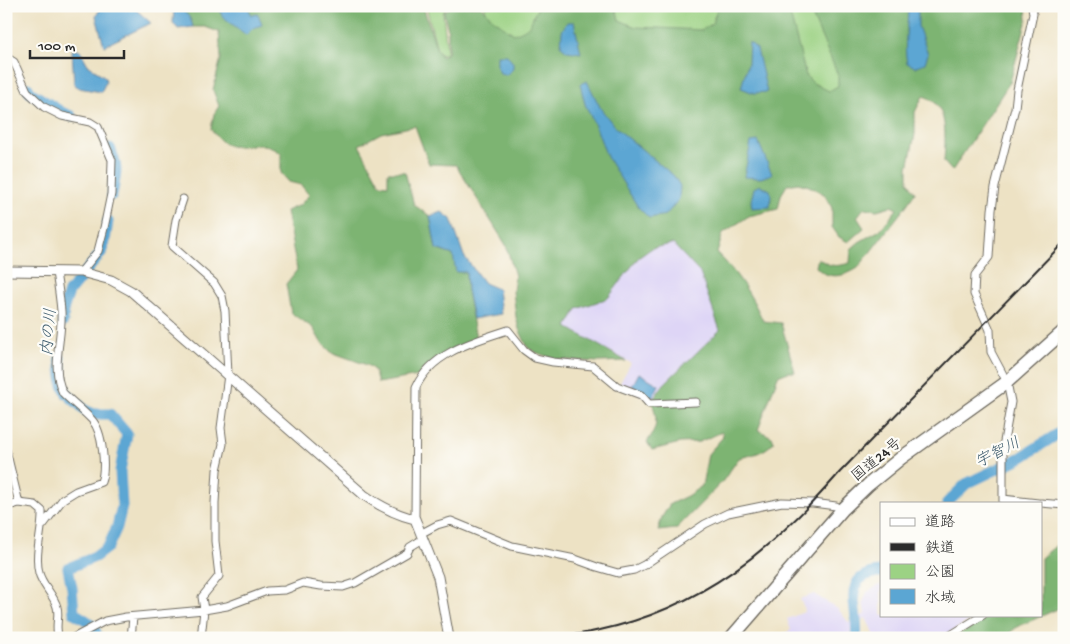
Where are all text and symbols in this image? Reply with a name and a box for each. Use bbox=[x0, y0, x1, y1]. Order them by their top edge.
scale bar bbox=[30, 28, 124, 60]
text: 100 m bbox=[37, 38, 76, 56]
water label: 内の川 bbox=[38, 307, 62, 357]
water label: 宇智川 bbox=[972, 434, 1024, 473]
street label: 国道24号 bbox=[848, 435, 906, 486]
legend bbox=[880, 502, 1042, 616]
text: 道路 bbox=[925, 514, 955, 532]
text: 鉄道 bbox=[925, 540, 955, 558]
text: 公園 bbox=[925, 564, 955, 582]
text: 水域 bbox=[925, 589, 955, 608]

